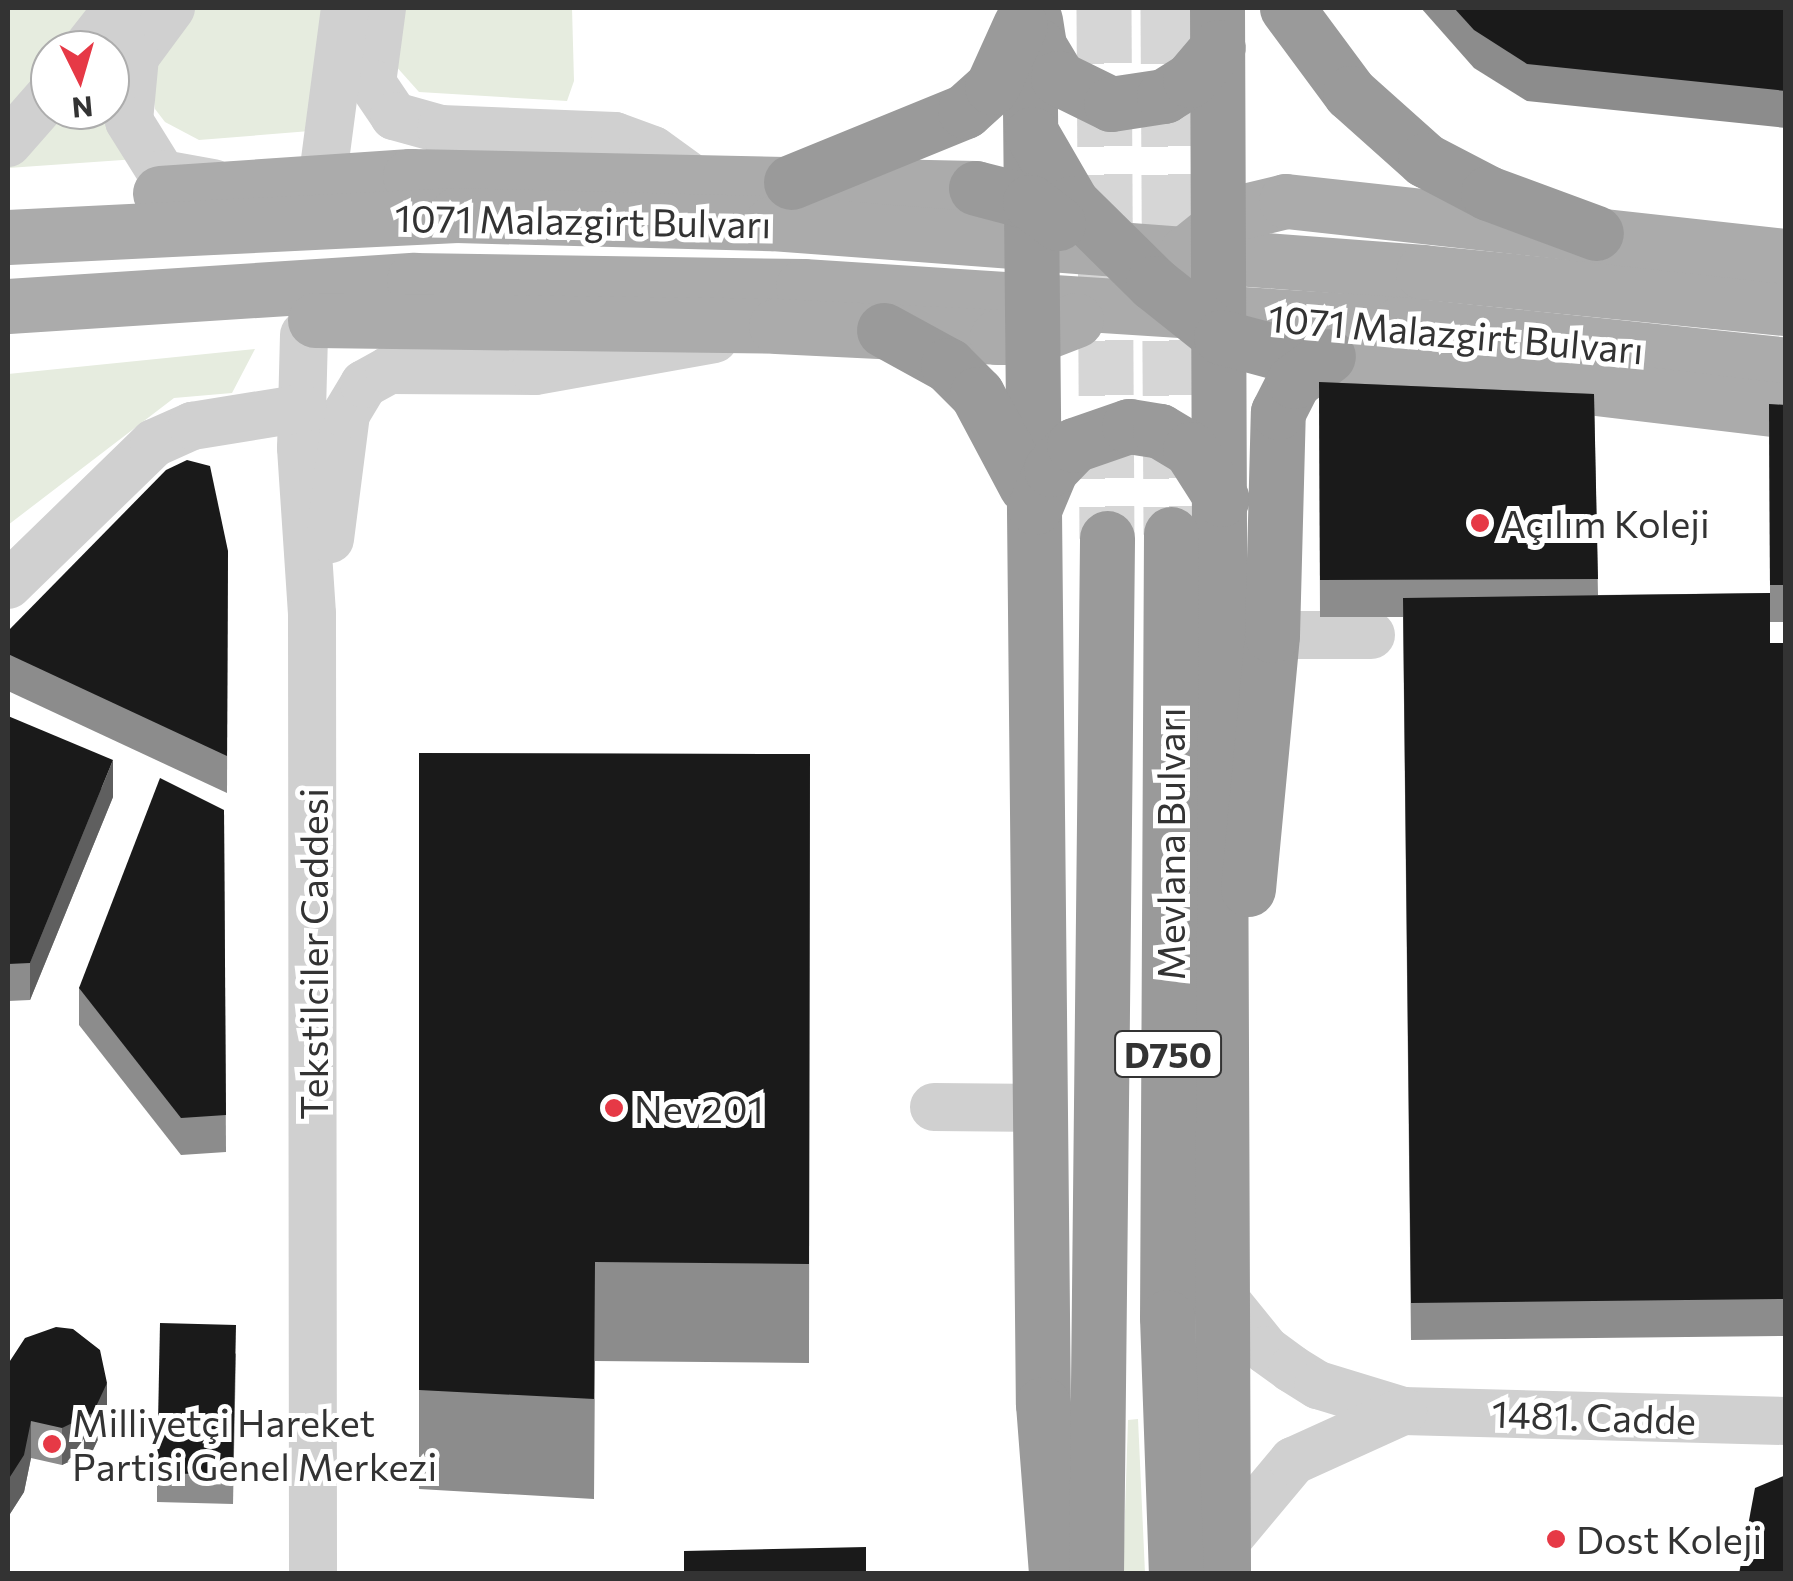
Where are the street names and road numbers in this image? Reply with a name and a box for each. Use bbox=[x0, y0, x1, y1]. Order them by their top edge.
street label: 1071 Malazgirt Bulvarı bbox=[394, 194, 772, 246]
street label: 1071 Malazgirt Bulvarı bbox=[1266, 294, 1646, 372]
street label: Mevlana Bulvarı bbox=[1147, 707, 1193, 981]
street label: Tekstilciler Caddesi bbox=[290, 788, 336, 1120]
road number: D750 bbox=[1113, 1024, 1223, 1084]
street label: 1481. Cadde bbox=[1491, 1390, 1697, 1442]

